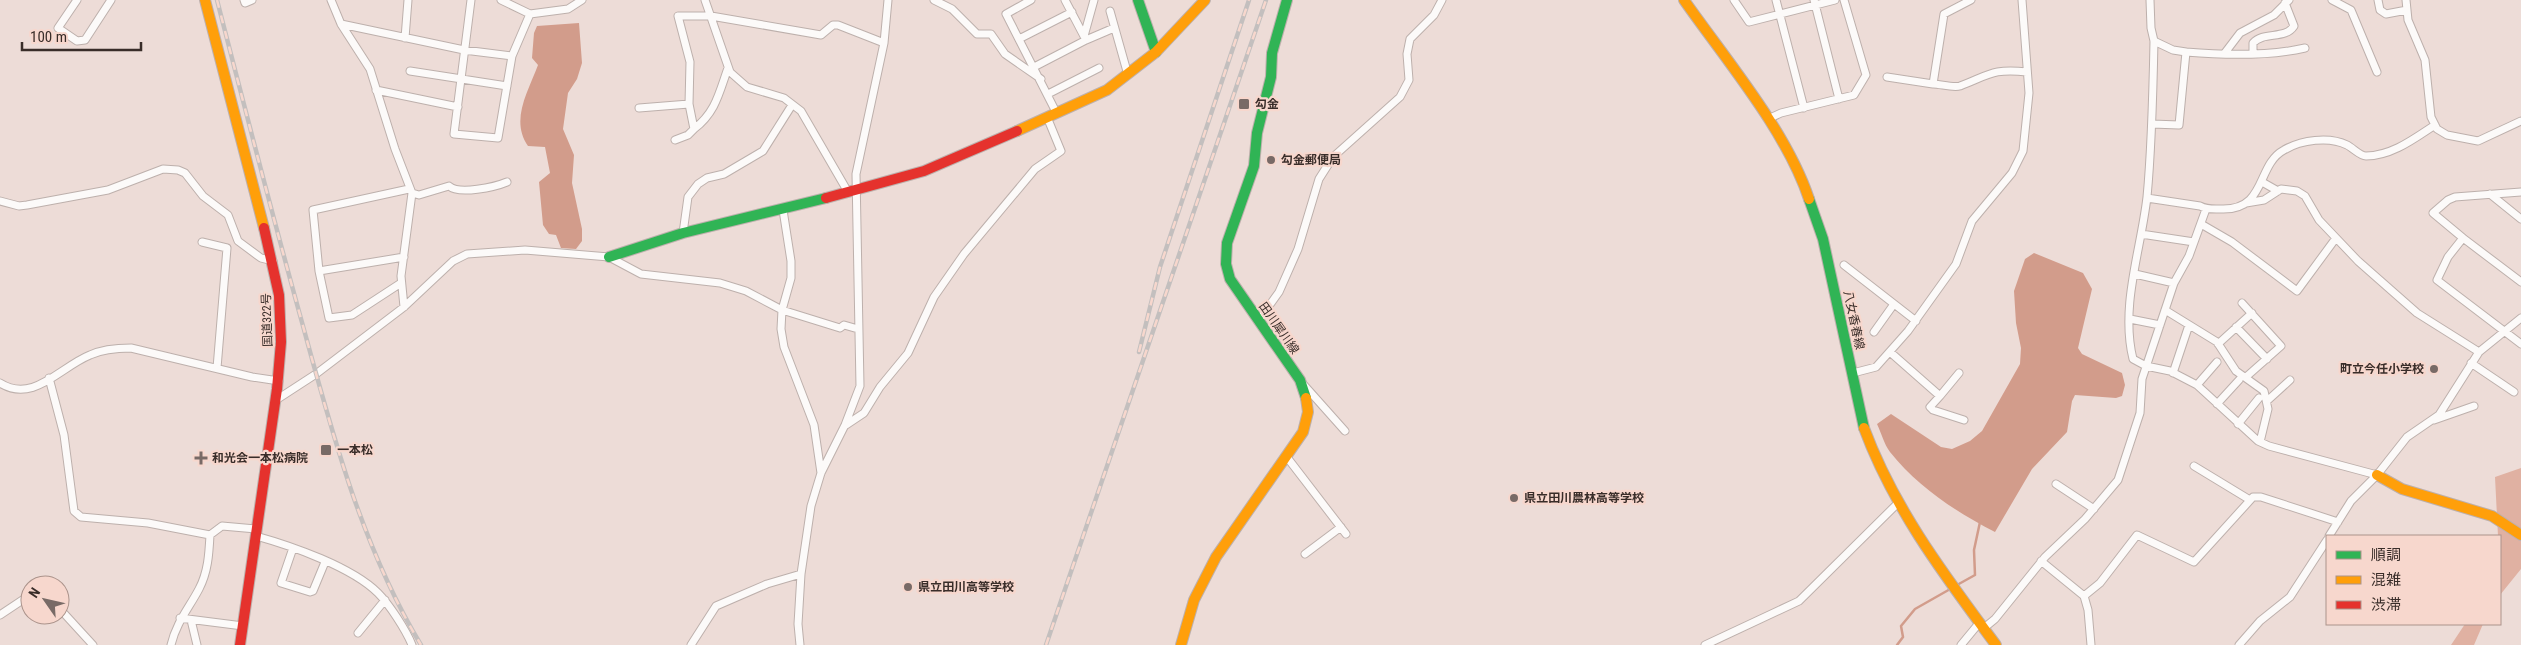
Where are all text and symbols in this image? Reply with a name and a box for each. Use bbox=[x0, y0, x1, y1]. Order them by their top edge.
scale bar bbox=[22, 20, 141, 52]
text: 100 m bbox=[30, 28, 67, 46]
marker: 勾金 bbox=[1237, 97, 1251, 111]
place label: 勾金 bbox=[1255, 97, 1279, 111]
place label: 勾金郵便局 bbox=[1281, 153, 1341, 167]
marker: 勾金郵便局 bbox=[1265, 154, 1277, 166]
street label: 八女香春線 bbox=[1841, 289, 1867, 351]
street label: 国道322号 bbox=[259, 293, 275, 347]
street label: 田川犀川線 bbox=[1256, 299, 1302, 357]
place label: 町立今任小学校 bbox=[2340, 362, 2424, 376]
marker: 町立今任小学校 bbox=[2428, 363, 2440, 375]
marker: 一本松 bbox=[319, 443, 333, 457]
place label: 一本松 bbox=[337, 443, 373, 457]
marker: 和光会一本松病院 bbox=[194, 451, 208, 465]
place label: 和光会一本松病院 bbox=[212, 451, 308, 465]
place label: 県立田川農林高等学校 bbox=[1524, 491, 1644, 505]
marker: 県立田川農林高等学校 bbox=[1508, 492, 1520, 504]
legend bbox=[2326, 535, 2501, 625]
text: 順調 bbox=[2371, 546, 2401, 564]
text: 混雑 bbox=[2371, 571, 2401, 589]
north arrow bbox=[20, 575, 70, 625]
place label: 県立田川高等学校 bbox=[918, 580, 1014, 594]
marker: 県立田川高等学校 bbox=[902, 581, 914, 593]
text: N bbox=[25, 585, 43, 601]
text: 渋滞 bbox=[2371, 596, 2401, 614]

